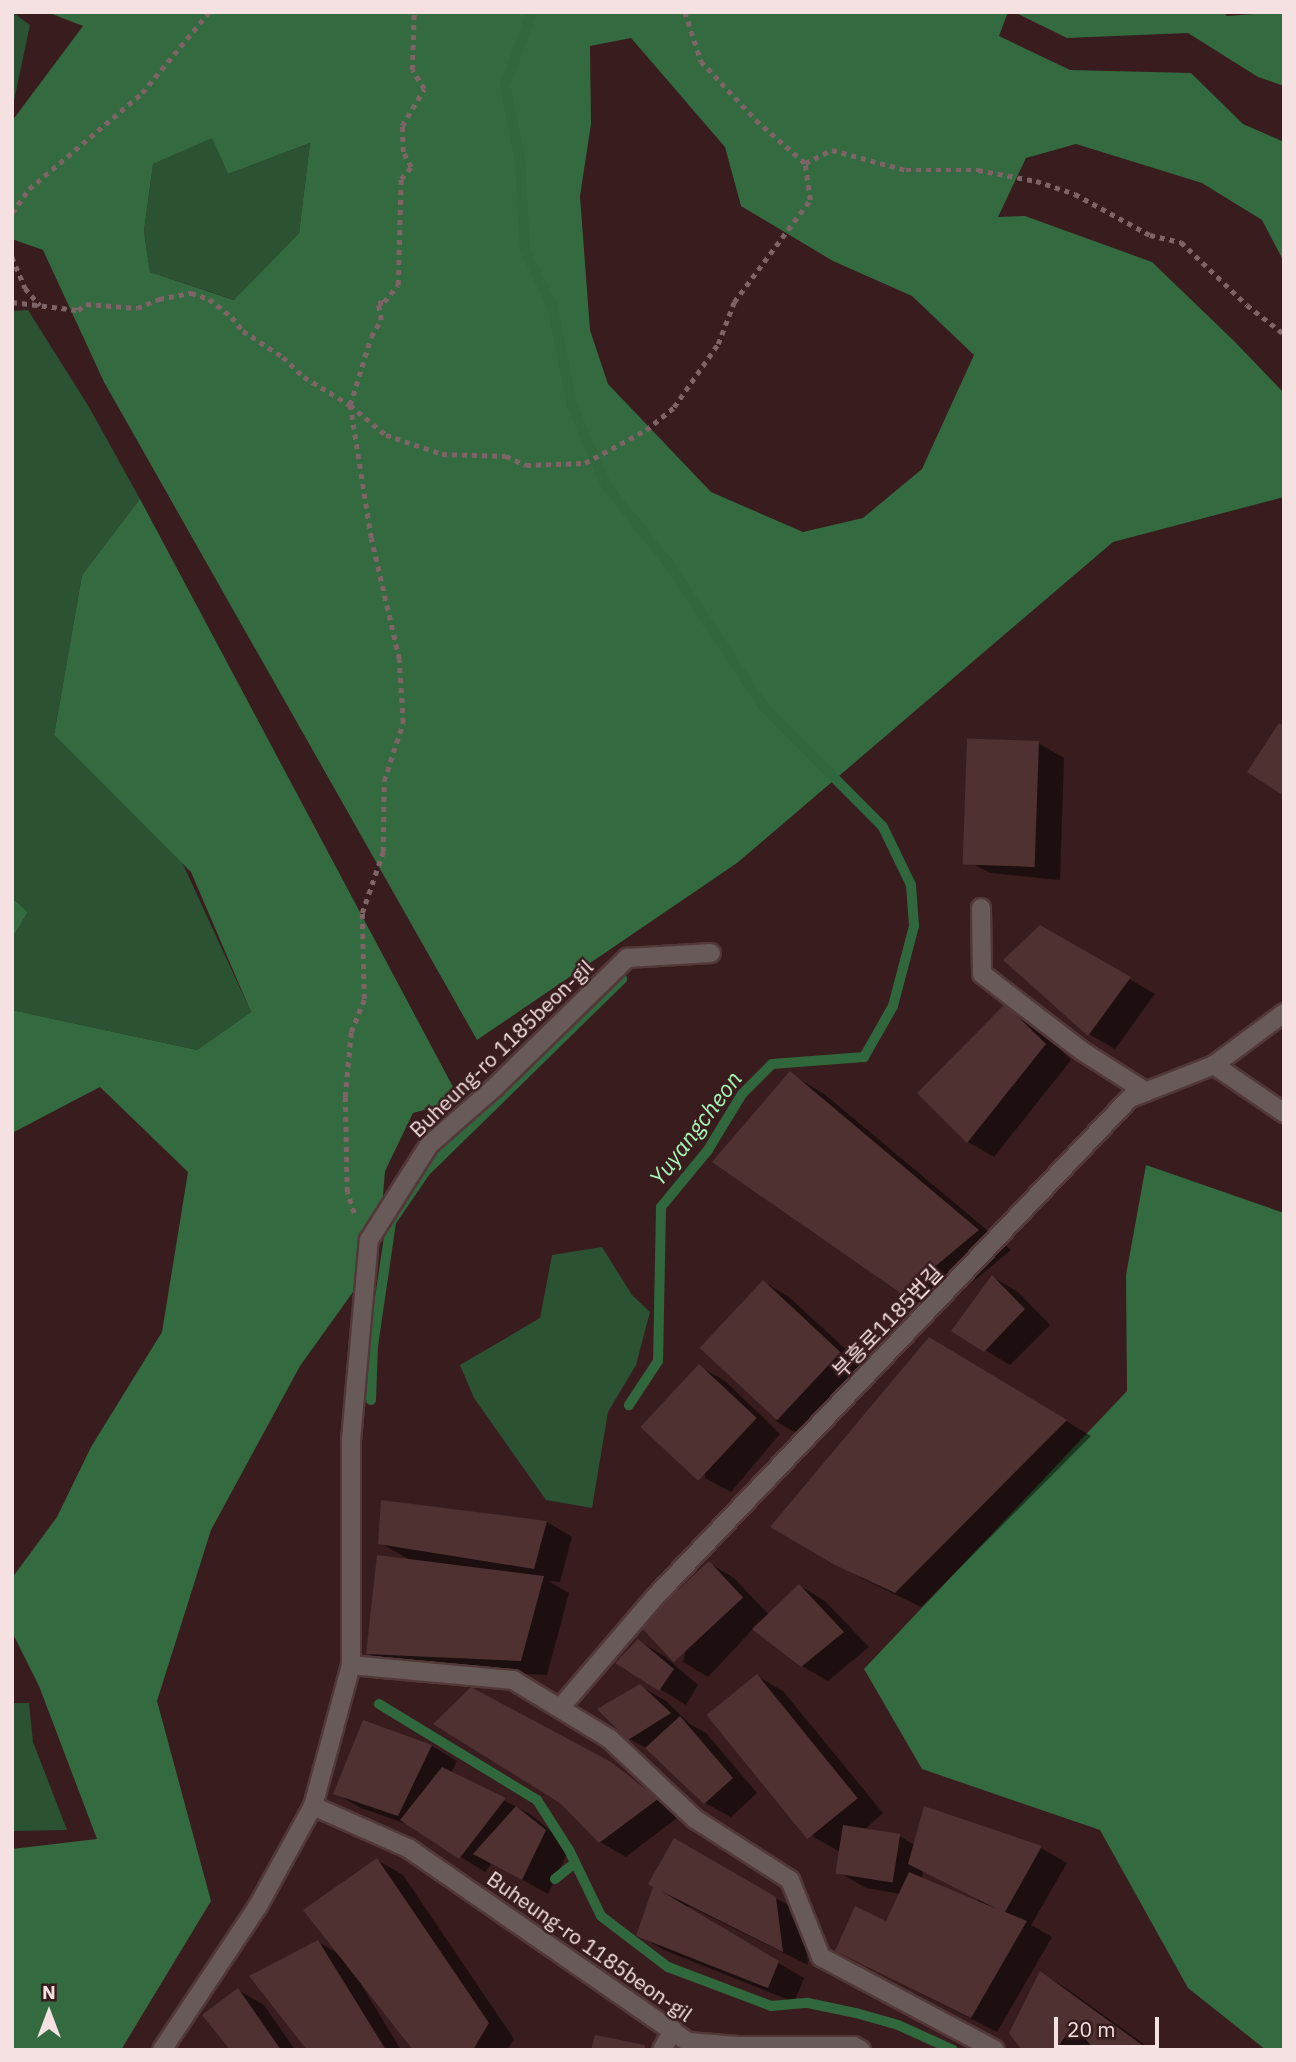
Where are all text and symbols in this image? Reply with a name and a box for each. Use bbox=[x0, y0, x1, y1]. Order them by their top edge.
street label: Buheung-ro 1185beon-gil bbox=[404, 954, 598, 1142]
water label: Yuyangcheon bbox=[643, 1065, 747, 1191]
street label: 부흥로1185번길 bbox=[827, 1259, 947, 1383]
street label: Buheung-ro 1185beon-gil bbox=[482, 1865, 698, 2027]
north arrow bbox=[14, 1978, 84, 2048]
text: N bbox=[42, 1980, 56, 2004]
scale bar bbox=[1058, 2002, 1163, 2046]
text: 20 m bbox=[1067, 2015, 1116, 2043]

